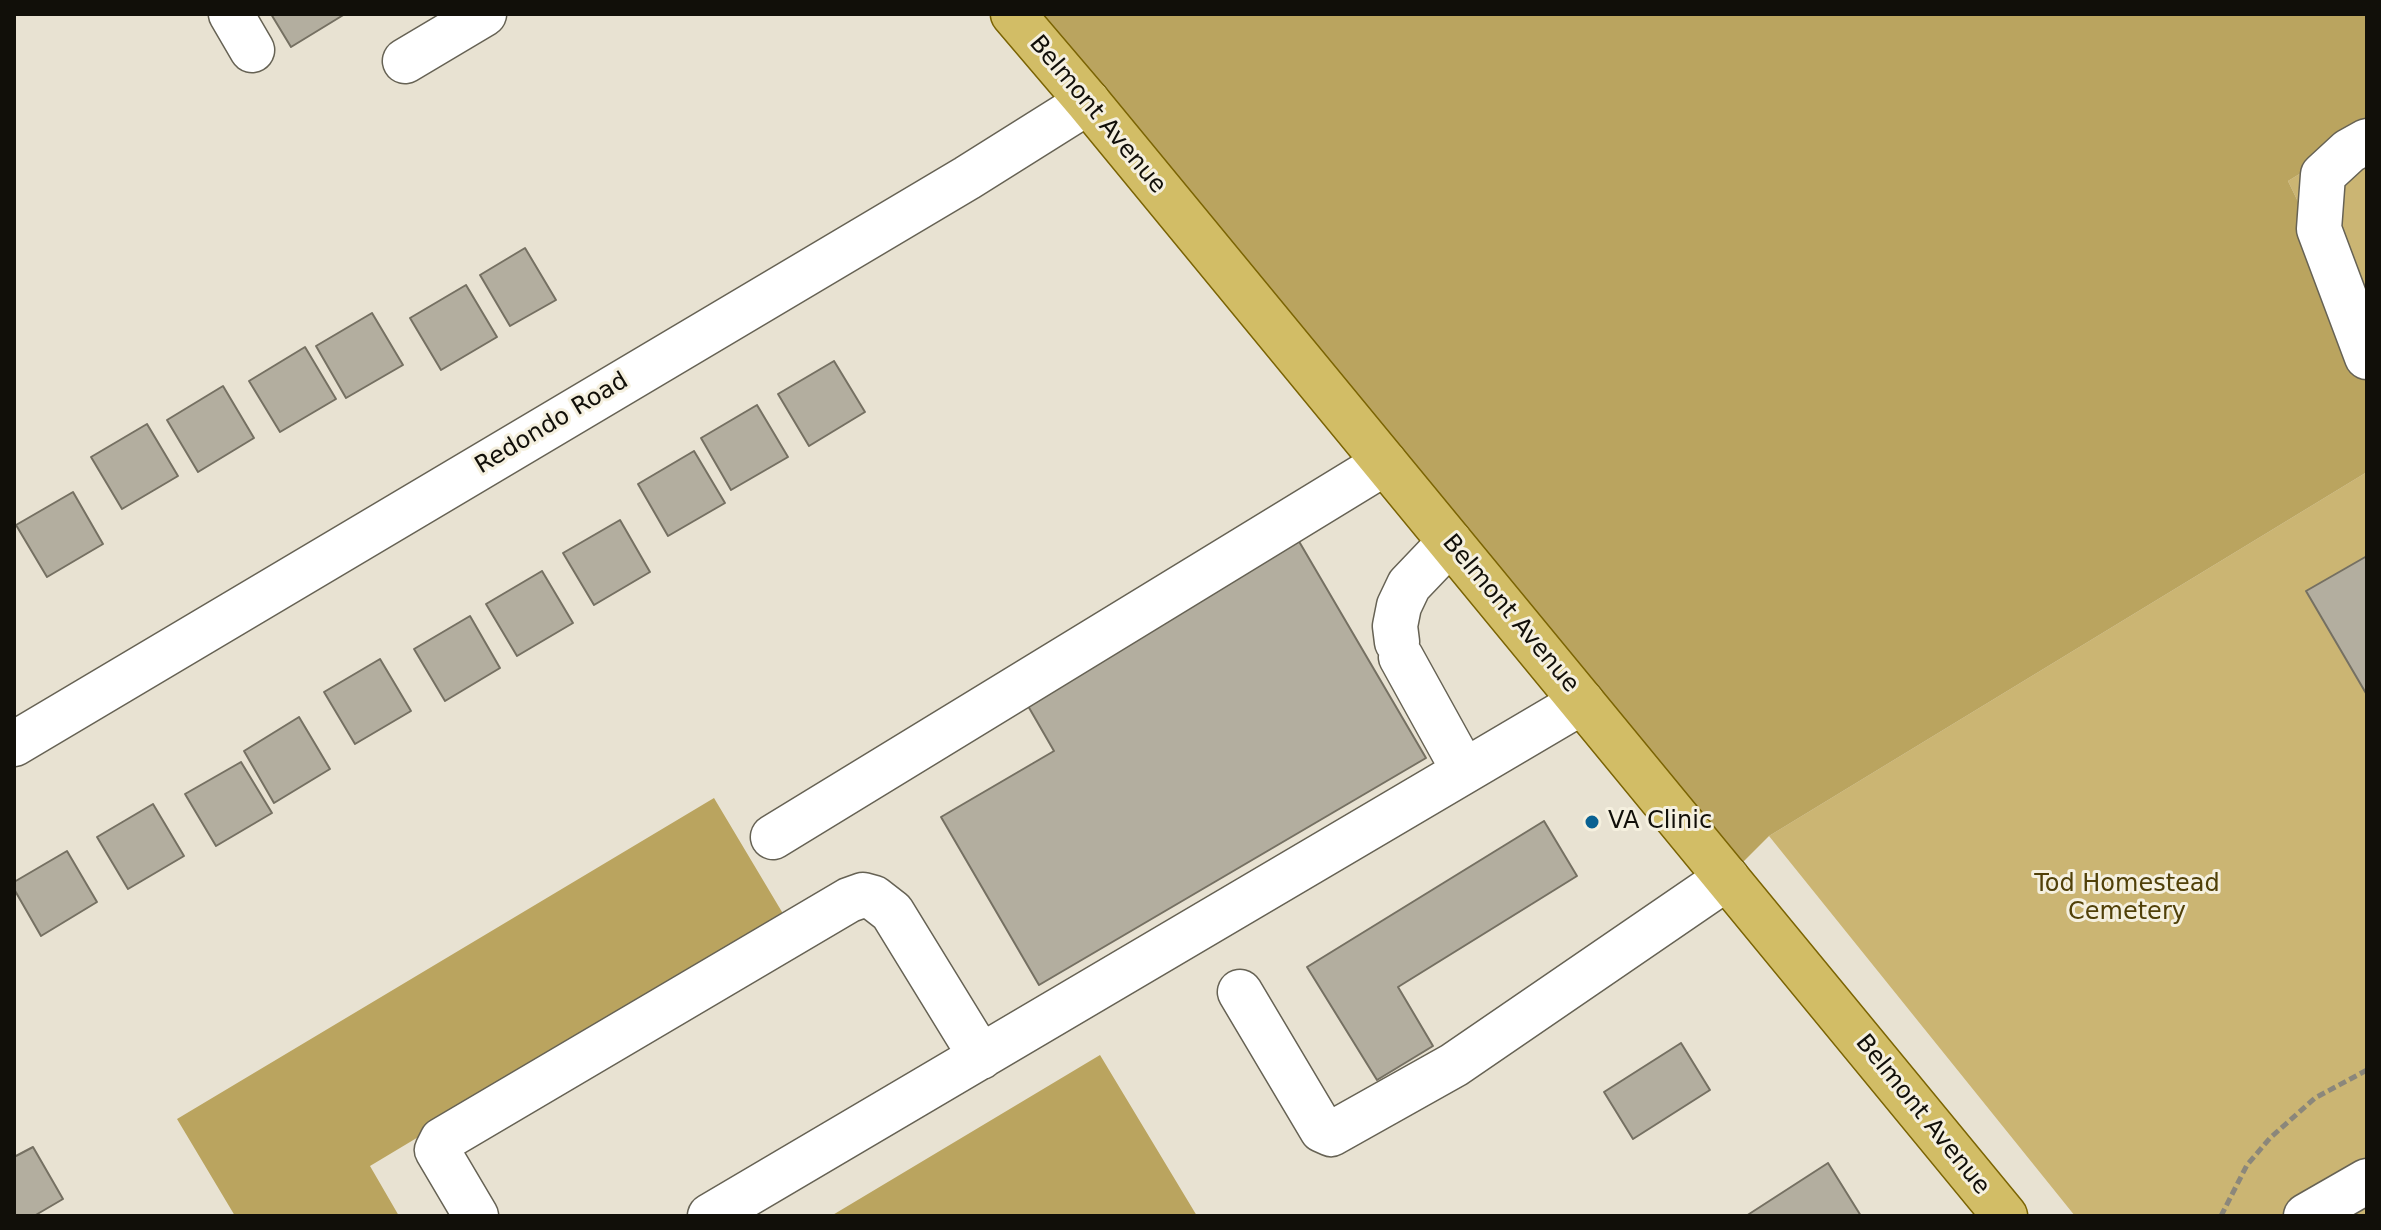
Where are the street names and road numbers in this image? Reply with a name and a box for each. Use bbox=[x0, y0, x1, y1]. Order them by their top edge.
street label: Belmont Avenue bbox=[1023, 30, 1171, 200]
street label: Redondo Road bbox=[470, 367, 634, 481]
street label: Belmont Avenue bbox=[1436, 529, 1584, 699]
street label: Belmont Avenue bbox=[1849, 1029, 1995, 1201]

